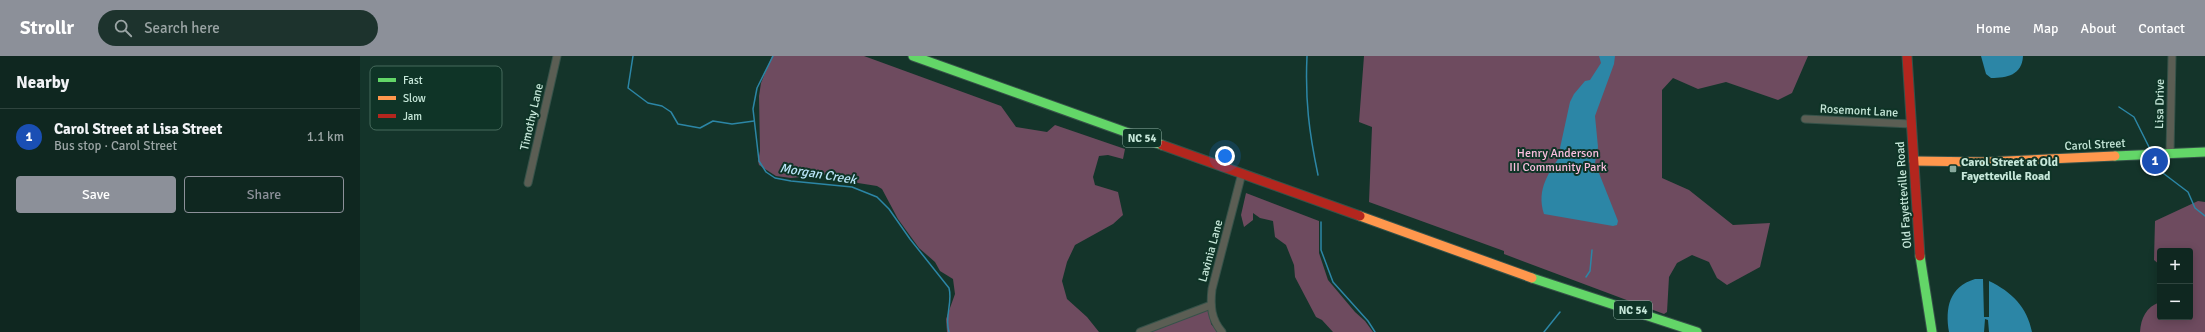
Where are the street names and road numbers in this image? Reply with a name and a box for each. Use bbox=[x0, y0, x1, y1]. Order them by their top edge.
street label: Lisa Drive bbox=[2152, 79, 2168, 129]
street label: Timothy Lane bbox=[517, 82, 547, 152]
street label: Rosemont Lane bbox=[1819, 101, 1899, 121]
road number: NC 54 bbox=[1123, 129, 1161, 147]
street label: Carol Street bbox=[2064, 136, 2126, 154]
street label: Old Fayetteville Road bbox=[1893, 141, 1915, 249]
street label: Lavinia Lane bbox=[1195, 218, 1227, 284]
road number: NC 54 bbox=[1614, 301, 1652, 319]

